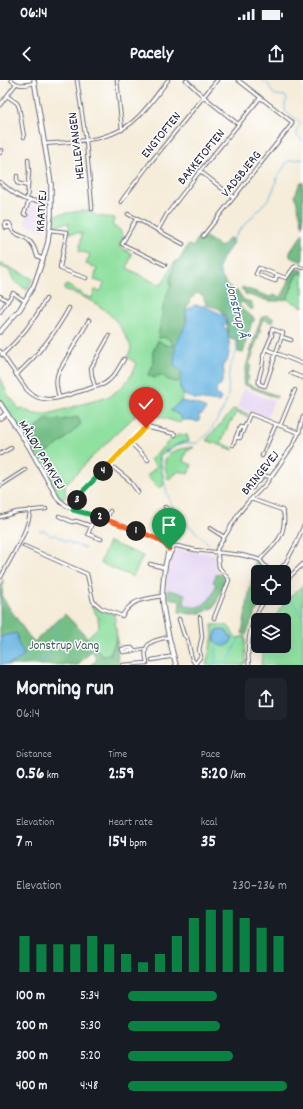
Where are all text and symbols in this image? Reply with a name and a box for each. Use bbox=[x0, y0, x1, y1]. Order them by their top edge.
text: 06:14 bbox=[20, 3, 48, 25]
text: Pacely bbox=[130, 42, 173, 67]
icon: back bbox=[16, 43, 38, 65]
icon: share bbox=[265, 43, 287, 65]
street label: ENGTOFTEN bbox=[137, 108, 187, 163]
street label: HELLEVANGEN bbox=[64, 111, 91, 180]
street label: BAKKETOFTEN bbox=[173, 125, 230, 190]
street label: VADSBJERG bbox=[217, 147, 267, 202]
street label: KRATVEJ bbox=[32, 190, 53, 233]
water label: Jonstrup Å bbox=[219, 280, 253, 341]
pin bbox=[129, 387, 163, 428]
icon: check bbox=[135, 393, 157, 415]
street label: MÅLØV PARKVEJ bbox=[13, 417, 69, 494]
street label: BRINGEVEJ bbox=[237, 447, 285, 500]
pin: 4 bbox=[93, 461, 113, 481]
text: 4 bbox=[101, 463, 105, 479]
pin: 3 bbox=[67, 490, 87, 510]
text: 3 bbox=[75, 492, 79, 508]
pin: 2 bbox=[90, 507, 110, 527]
pin bbox=[152, 508, 186, 549]
text: 2 bbox=[98, 509, 102, 525]
icon: arrive bbox=[158, 514, 180, 536]
pin: 1 bbox=[126, 521, 146, 541]
text: 1 bbox=[135, 523, 137, 539]
map controls bbox=[251, 565, 291, 653]
button: locate bbox=[251, 565, 291, 605]
button: layers bbox=[251, 613, 291, 653]
park label: Jonstrup Vang bbox=[29, 637, 99, 656]
text: Morning run bbox=[16, 674, 114, 705]
button: share bbox=[245, 678, 287, 720]
text: 06:14 bbox=[16, 705, 40, 724]
text: Distance bbox=[16, 747, 52, 763]
text: Time bbox=[108, 747, 127, 763]
text: Pace bbox=[201, 747, 220, 763]
text: 0.56 bbox=[16, 763, 44, 787]
text: 2:59 bbox=[108, 763, 134, 787]
text: 5:20 bbox=[201, 763, 228, 787]
text: km bbox=[44, 768, 59, 784]
text: /km bbox=[228, 768, 246, 784]
text: Elevation bbox=[16, 815, 54, 831]
text: Heart rate bbox=[108, 815, 153, 831]
text: kcal bbox=[201, 815, 217, 831]
text: 7 bbox=[16, 831, 23, 855]
text: 154 bbox=[108, 831, 127, 855]
text: 35 bbox=[201, 831, 216, 855]
text: m bbox=[23, 836, 33, 852]
text: bpm bbox=[127, 836, 147, 852]
text: Elevation bbox=[16, 877, 61, 896]
text: 230–236 m bbox=[232, 877, 287, 896]
text: 100 m bbox=[16, 987, 45, 1006]
text: 5:34 bbox=[80, 987, 99, 1006]
text: 200 m bbox=[16, 1017, 48, 1036]
text: 5:30 bbox=[80, 1017, 101, 1036]
text: 300 m bbox=[16, 1047, 48, 1066]
text: 5:20 bbox=[80, 1047, 101, 1066]
text: 400 m bbox=[16, 1077, 47, 1096]
text: 4:48 bbox=[80, 1077, 98, 1096]

